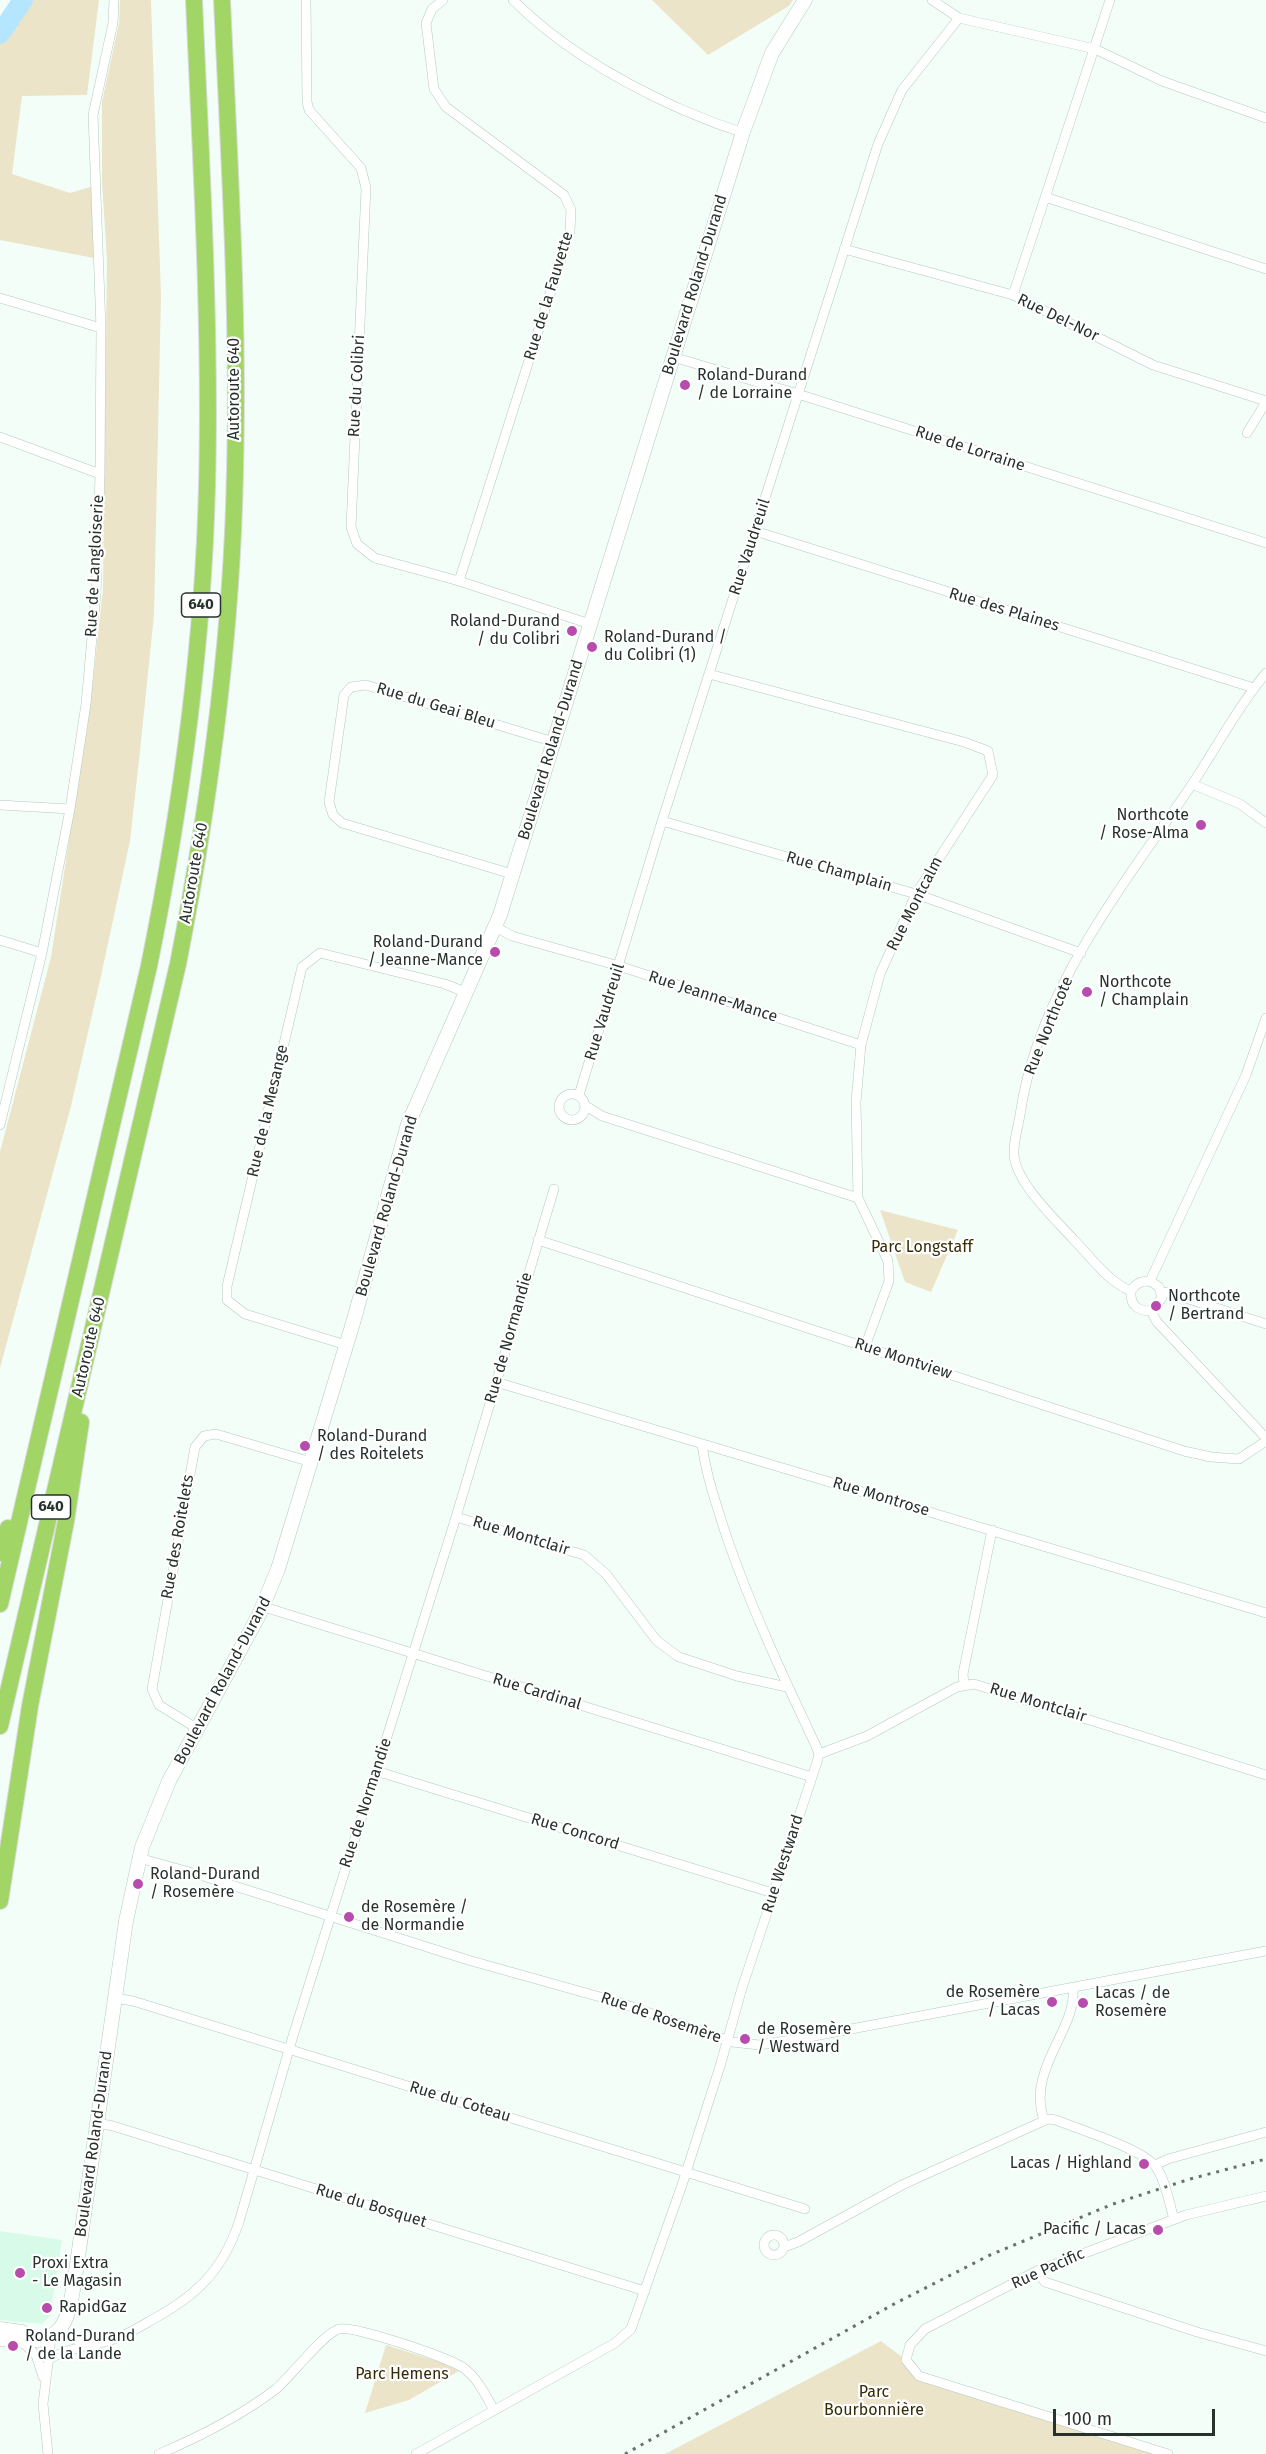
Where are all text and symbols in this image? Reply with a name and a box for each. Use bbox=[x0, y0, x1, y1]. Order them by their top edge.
street label: Boulevard Roland-Durand bbox=[658, 192, 732, 378]
street label: Rue de la Fauvette bbox=[520, 229, 578, 363]
street label: Rue Del-Nor bbox=[1014, 290, 1102, 346]
street label: Rue du Colibri bbox=[345, 334, 369, 438]
street label: Autoroute 640 bbox=[225, 338, 245, 440]
place label: Roland-Durand / de Lorraine bbox=[697, 366, 807, 404]
marker: Roland-Durand / de Lorraine bbox=[678, 378, 692, 392]
street label: Rue de Lorraine bbox=[913, 422, 1027, 476]
street label: Rue de Langloiserie bbox=[82, 494, 108, 638]
street label: Rue Vaudreuil bbox=[725, 496, 775, 598]
street label: Rue des Plaines bbox=[946, 584, 1062, 636]
road number: 640 bbox=[182, 593, 220, 617]
place label: Roland-Durand / du Colibri bbox=[450, 612, 560, 650]
marker: Roland-Durand / du Colibri bbox=[565, 624, 579, 638]
place label: Roland-Durand / du Colibri (1) bbox=[604, 628, 727, 666]
marker: Roland-Durand / du Colibri (1) bbox=[585, 640, 599, 654]
street label: Boulevard Roland-Durand bbox=[514, 657, 588, 843]
street label: Rue du Geai Bleu bbox=[374, 679, 498, 733]
place label: Northcote / Rose-Alma bbox=[1099, 806, 1189, 844]
marker: Northcote / Rose-Alma bbox=[1194, 818, 1208, 832]
street label: Autoroute 640 bbox=[176, 821, 212, 925]
street label: Rue Champlain bbox=[784, 848, 894, 896]
street label: Rue Montcalm bbox=[883, 854, 947, 954]
place label: Roland-Durand / Jeanne-Mance bbox=[368, 933, 483, 971]
marker: Roland-Durand / Jeanne-Mance bbox=[488, 945, 502, 959]
street label: Rue Vaudreuil bbox=[581, 961, 629, 1063]
street label: Rue Jeanne-Mance bbox=[646, 967, 780, 1027]
place label: Northcote / Champlain bbox=[1099, 973, 1189, 1011]
street label: Rue Northcote bbox=[1021, 974, 1077, 1078]
marker: Northcote / Champlain bbox=[1080, 985, 1094, 999]
street label: Rue de la Mesange bbox=[243, 1043, 293, 1179]
street label: Boulevard Roland-Durand bbox=[352, 1113, 422, 1299]
park label: Parc Longstaff bbox=[871, 1238, 973, 1258]
street label: Rue de Normandie bbox=[481, 1270, 537, 1406]
place label: Northcote / Bertrand bbox=[1168, 1287, 1244, 1325]
street label: Autoroute 640 bbox=[68, 1295, 110, 1399]
marker: Northcote / Bertrand bbox=[1149, 1299, 1163, 1313]
street label: Rue Montview bbox=[852, 1334, 954, 1384]
place label: Roland-Durand / des Roitelets bbox=[317, 1427, 427, 1465]
marker: Roland-Durand / des Roitelets bbox=[298, 1439, 312, 1453]
street label: Rue des Roitelets bbox=[158, 1473, 198, 1601]
street label: Rue Montrose bbox=[830, 1473, 932, 1521]
road number: 640 bbox=[32, 1495, 70, 1519]
street label: Rue Montclair bbox=[470, 1512, 572, 1560]
street label: Boulevard Roland-Durand bbox=[170, 1594, 276, 1768]
street label: Rue Cardinal bbox=[490, 1669, 584, 1715]
street label: Rue Montclair bbox=[987, 1679, 1089, 1727]
street label: Rue de Normandie bbox=[336, 1736, 396, 1870]
street label: Rue Concord bbox=[529, 1809, 621, 1855]
street label: Rue Westward bbox=[758, 1812, 808, 1916]
place label: Roland-Durand / Rosemère bbox=[150, 1865, 260, 1903]
marker: Roland-Durand / Rosemère bbox=[131, 1877, 145, 1891]
place label: de Rosemère / de Normandie bbox=[361, 1898, 468, 1936]
marker: de Rosemère / de Normandie bbox=[342, 1910, 356, 1924]
place label: de Rosemère / Lacas bbox=[946, 1983, 1040, 2021]
place label: Lacas / de Rosemère bbox=[1095, 1984, 1170, 2022]
street label: Rue de Rosemère bbox=[598, 1988, 724, 2048]
marker: de Rosemère / Lacas bbox=[1045, 1995, 1059, 2009]
marker: Lacas / de Rosemère bbox=[1076, 1996, 1090, 2010]
place label: de Rosemère / Westward bbox=[757, 2020, 851, 2058]
marker: de Rosemère / Westward bbox=[738, 2032, 752, 2046]
street label: Boulevard Roland-Durand bbox=[71, 2050, 117, 2238]
street label: Rue du Coteau bbox=[407, 2077, 513, 2127]
place label: Lacas / Highland bbox=[1010, 2154, 1132, 2174]
marker: Lacas / Highland bbox=[1137, 2157, 1151, 2171]
street label: Rue du Bosquet bbox=[313, 2180, 429, 2232]
place label: Pacific / Lacas bbox=[1043, 2220, 1146, 2240]
marker: Pacific / Lacas bbox=[1151, 2223, 1165, 2237]
street label: Rue Pacific bbox=[1008, 2244, 1088, 2294]
place label: Proxi Extra - Le Magasin bbox=[32, 2254, 122, 2292]
marker: Proxi Extra - Le Magasin bbox=[13, 2266, 27, 2280]
place label: RapidGaz bbox=[59, 2298, 127, 2318]
marker: RapidGaz bbox=[40, 2301, 54, 2315]
place label: Roland-Durand / de la Lande bbox=[25, 2327, 135, 2365]
marker: Roland-Durand / de la Lande bbox=[6, 2339, 20, 2353]
park label: Parc Hemens bbox=[355, 2365, 449, 2385]
park label: Parc Bourbonnière bbox=[824, 2383, 924, 2421]
scale bar bbox=[1056, 2397, 1218, 2435]
text: 100 m bbox=[1064, 2408, 1112, 2430]

